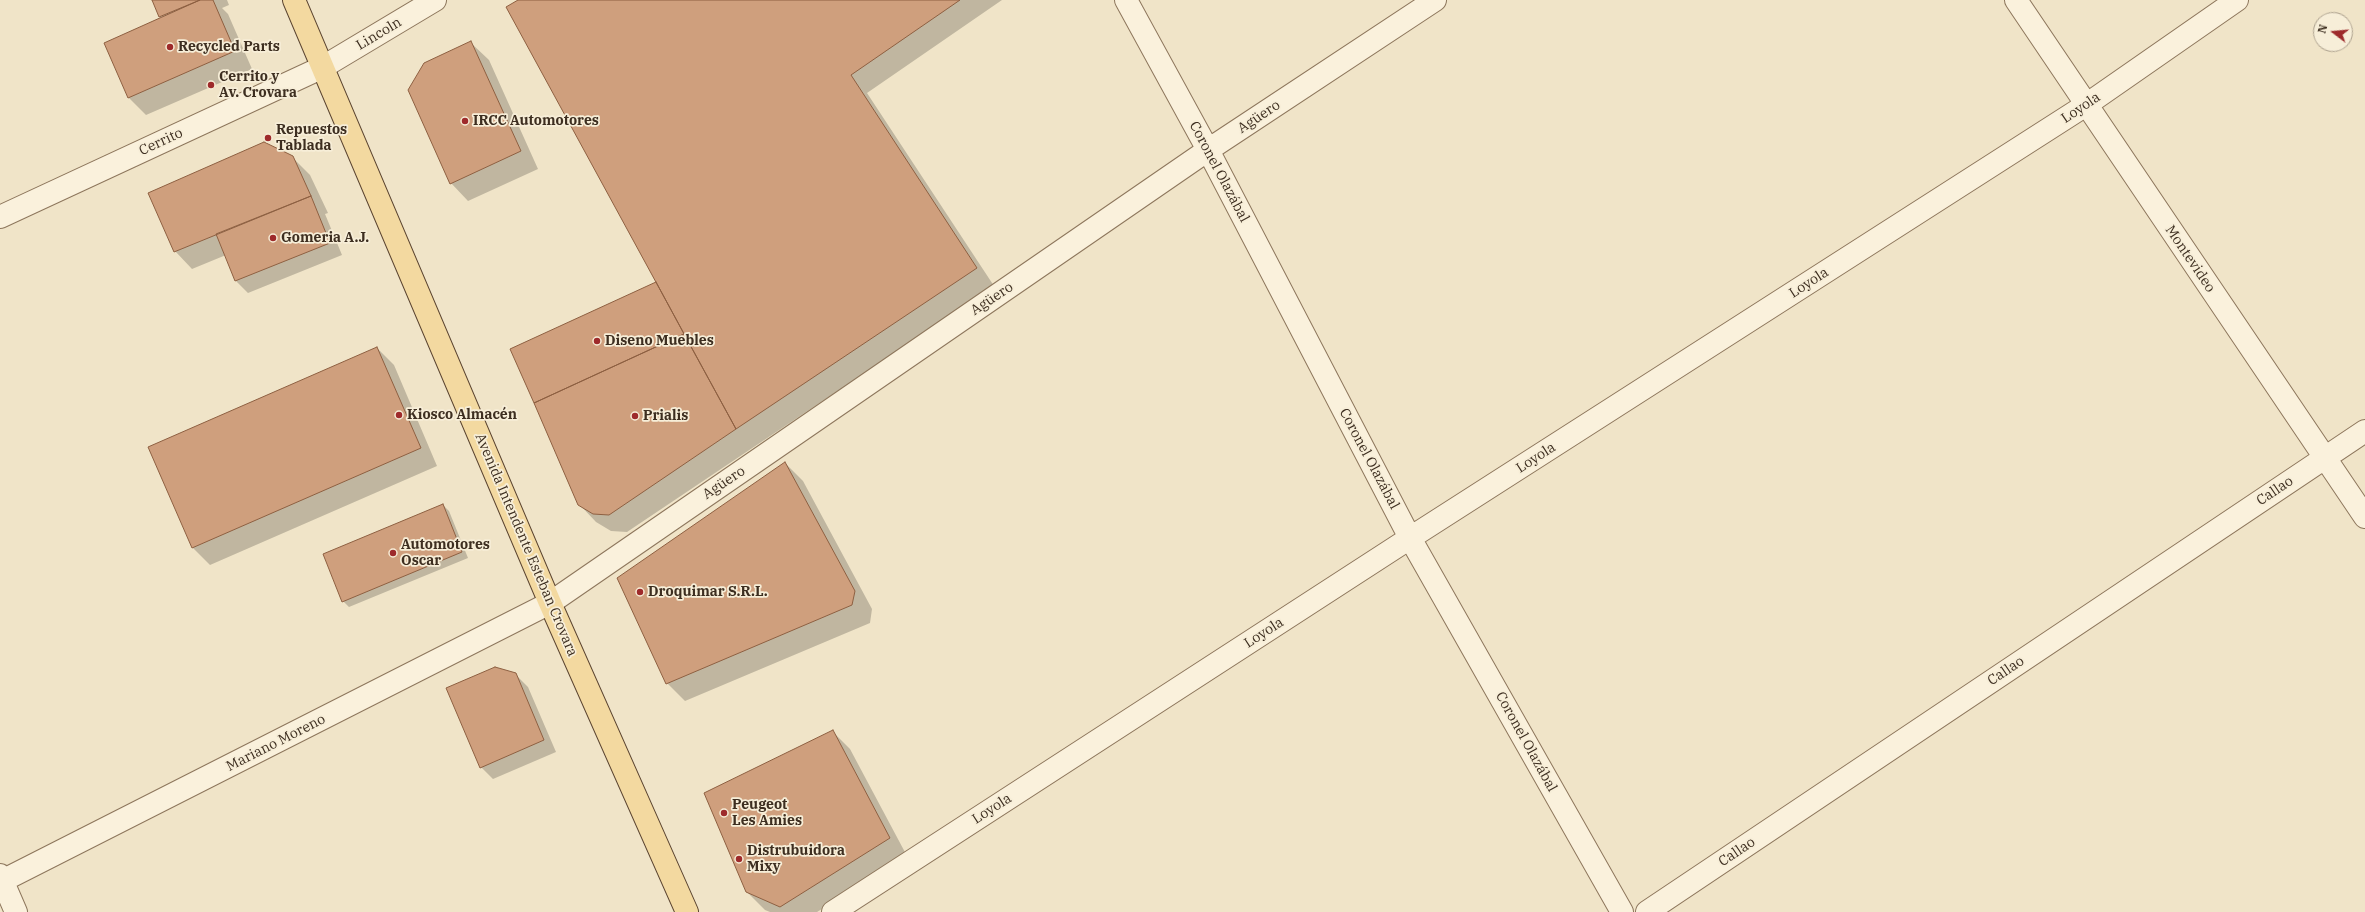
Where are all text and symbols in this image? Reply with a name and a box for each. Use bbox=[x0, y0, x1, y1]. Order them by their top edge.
north arrow bbox=[2313, 12, 2353, 52]
street label: Lincoln bbox=[353, 14, 405, 54]
text: N bbox=[2314, 23, 2330, 35]
place label: Recycled Parts bbox=[178, 39, 280, 55]
marker: Recycled Parts bbox=[165, 42, 175, 52]
place label: Cerrito y Av. Crovara bbox=[219, 69, 297, 102]
marker: Cerrito y Av. Crovara bbox=[206, 80, 216, 90]
street label: Loyola bbox=[2058, 89, 2104, 127]
street label: Agüero bbox=[1235, 97, 1283, 137]
place label: IRCC Automotores bbox=[473, 113, 599, 129]
marker: IRCC Automotores bbox=[460, 116, 470, 126]
street label: Coronel Olazábal bbox=[1185, 119, 1253, 225]
place label: Repuestos Tablada bbox=[276, 122, 347, 154]
street label: Cerrito bbox=[137, 125, 185, 159]
marker: Repuestos Tablada bbox=[263, 133, 273, 143]
street label: Montevideo bbox=[2161, 222, 2219, 296]
place label: Gomeria A.J. bbox=[281, 230, 369, 246]
marker: Gomeria A.J. bbox=[268, 233, 278, 243]
street label: Loyola bbox=[1786, 264, 1832, 302]
street label: Agüero bbox=[968, 279, 1016, 319]
place label: Diseno Muebles bbox=[605, 333, 714, 349]
marker: Diseno Muebles bbox=[592, 336, 602, 346]
street label: Coronel Olazábal bbox=[1335, 406, 1403, 512]
place label: Kiosco Almacén bbox=[407, 407, 517, 423]
place label: Prialis bbox=[643, 408, 688, 424]
marker: Kiosco Almacén bbox=[394, 410, 404, 420]
marker: Prialis bbox=[630, 411, 640, 421]
street label: Avenida Intendente Esteban Crovara bbox=[471, 431, 581, 659]
street label: Loyola bbox=[1513, 439, 1559, 477]
street label: Agüero bbox=[700, 463, 748, 503]
street label: Callao bbox=[2254, 473, 2296, 509]
place label: Automotores Oscar bbox=[401, 537, 490, 570]
marker: Automotores Oscar bbox=[388, 548, 398, 558]
place label: Droquimar S.R.L. bbox=[648, 584, 768, 600]
marker: Droquimar S.R.L. bbox=[635, 587, 645, 597]
street label: Loyola bbox=[1241, 614, 1287, 652]
street label: Callao bbox=[1985, 653, 2027, 689]
street label: Coronel Olazábal bbox=[1492, 689, 1560, 795]
street label: Mariano Moreno bbox=[224, 711, 328, 775]
street label: Loyola bbox=[969, 790, 1015, 828]
place label: Peugeot Les Amies bbox=[732, 797, 802, 830]
marker: Peugeot Les Amies bbox=[719, 808, 729, 818]
street label: Callao bbox=[1716, 834, 1758, 870]
place label: Distrubuidora Mixy bbox=[747, 843, 845, 876]
marker: Distrubuidora Mixy bbox=[734, 854, 744, 864]

